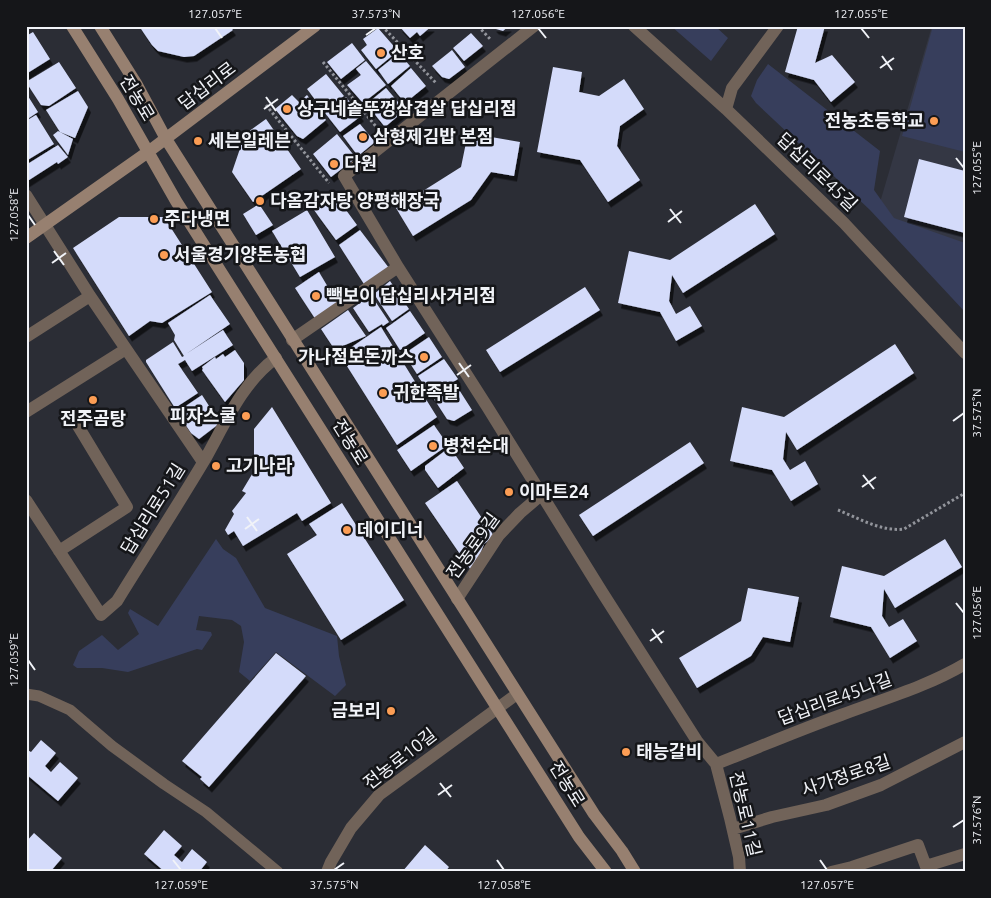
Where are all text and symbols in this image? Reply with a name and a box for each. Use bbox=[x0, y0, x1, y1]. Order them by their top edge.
text: 127.057°E bbox=[188, 7, 242, 20]
text: 37.573°N bbox=[351, 7, 401, 20]
text: 127.056°E bbox=[511, 7, 565, 20]
text: 127.055°E bbox=[834, 7, 888, 20]
place label: 산호 bbox=[391, 42, 424, 62]
marker: 산호 bbox=[375, 47, 387, 59]
street label: 답십리로 bbox=[174, 57, 239, 113]
street label: 전농로 bbox=[116, 71, 159, 124]
place label: 상구네솥뚜껑삼겹살 답십리점 bbox=[297, 98, 517, 118]
marker: 상구네솥뚜껑삼겹살 답십리점 bbox=[281, 103, 293, 115]
place label: 전농초등학교 bbox=[825, 110, 924, 130]
marker: 전농초등학교 bbox=[928, 115, 940, 127]
place label: 삼형제김밥 본점 bbox=[373, 126, 493, 146]
street label: 답십리로45길 bbox=[774, 128, 862, 214]
place label: 세븐일레븐 bbox=[208, 130, 291, 150]
marker: 삼형제김밥 본점 bbox=[357, 131, 369, 143]
marker: 세븐일레븐 bbox=[192, 135, 204, 147]
text: 127.055°E bbox=[970, 141, 983, 195]
place label: 다원 bbox=[344, 153, 377, 173]
marker: 다원 bbox=[328, 158, 340, 170]
text: 127.058°E bbox=[7, 188, 20, 242]
place label: 다옴감자탕 양평해장국 bbox=[270, 190, 440, 210]
marker: 다옴감자탕 양평해장국 bbox=[254, 195, 266, 207]
place label: 주다냉면 bbox=[164, 208, 230, 228]
marker: 주다냉면 bbox=[148, 213, 160, 225]
place label: 서울경기양돈농협 bbox=[174, 244, 306, 264]
marker: 서울경기양돈농협 bbox=[158, 249, 170, 261]
place label: 빽보이 답십리사거리점 bbox=[326, 285, 496, 305]
marker: 빽보이 답십리사거리점 bbox=[310, 290, 322, 302]
place label: 가나점보돈까스 bbox=[298, 346, 414, 366]
marker: 가나점보돈까스 bbox=[418, 351, 430, 363]
place label: 귀한족발 bbox=[393, 382, 460, 402]
marker: 귀한족발 bbox=[377, 387, 389, 399]
text: 37.575°N bbox=[970, 388, 983, 438]
marker: 전주곰탕 bbox=[87, 394, 99, 406]
place label: 피자스쿨 bbox=[170, 405, 236, 425]
place label: 전주곰탕 bbox=[60, 408, 127, 428]
marker: 피자스쿨 bbox=[240, 410, 252, 422]
street label: 전농로 bbox=[329, 415, 372, 468]
place label: 병천순대 bbox=[443, 435, 509, 455]
marker: 병천순대 bbox=[427, 440, 439, 452]
place label: 고기나라 bbox=[226, 455, 293, 475]
street label: 답십리로51길 bbox=[116, 459, 188, 557]
marker: 고기나라 bbox=[210, 460, 222, 472]
place label: 이마트24 bbox=[519, 481, 589, 501]
marker: 이마트24 bbox=[503, 486, 515, 498]
street label: 전농로9길 bbox=[442, 509, 503, 582]
place label: 데이디너 bbox=[357, 519, 423, 539]
marker: 데이디너 bbox=[341, 524, 353, 536]
text: 127.056°E bbox=[970, 586, 983, 640]
text: 127.059°E bbox=[7, 633, 20, 687]
street label: 답십리로45나길 bbox=[775, 668, 894, 728]
place label: 금보리 bbox=[331, 700, 381, 720]
marker: 금보리 bbox=[385, 705, 397, 717]
street label: 전농로10길 bbox=[359, 724, 440, 793]
place label: 태능갈비 bbox=[636, 741, 702, 761]
marker: 태능갈비 bbox=[620, 746, 632, 758]
street label: 사가정로8길 bbox=[798, 750, 893, 800]
street label: 전농로 bbox=[546, 757, 589, 810]
street label: 전농로11길 bbox=[726, 769, 765, 858]
text: 37.576°N bbox=[970, 795, 983, 845]
text: 127.059°E bbox=[154, 878, 208, 891]
text: 37.575°N bbox=[309, 878, 359, 891]
text: 127.058°E bbox=[477, 878, 531, 891]
text: 127.057°E bbox=[800, 878, 854, 891]

